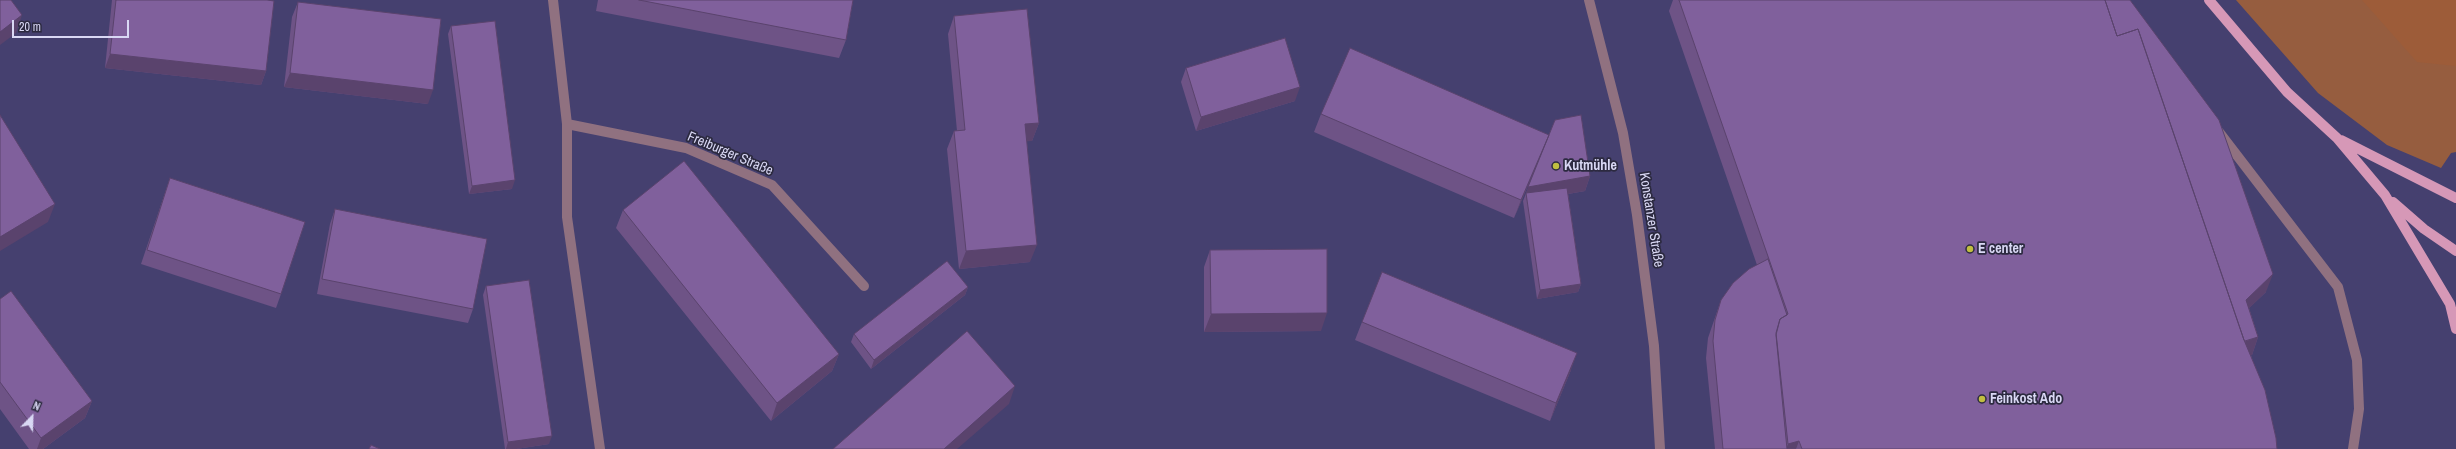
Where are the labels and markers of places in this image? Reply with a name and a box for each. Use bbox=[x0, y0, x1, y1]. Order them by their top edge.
place label: Kutmühle bbox=[1564, 158, 1617, 174]
marker: Kutmühle bbox=[1551, 161, 1561, 171]
place label: E center bbox=[1978, 241, 2023, 257]
marker: E center bbox=[1965, 244, 1975, 254]
place label: Feinkost Ado bbox=[1990, 391, 2062, 407]
marker: Feinkost Ado bbox=[1977, 394, 1987, 404]

